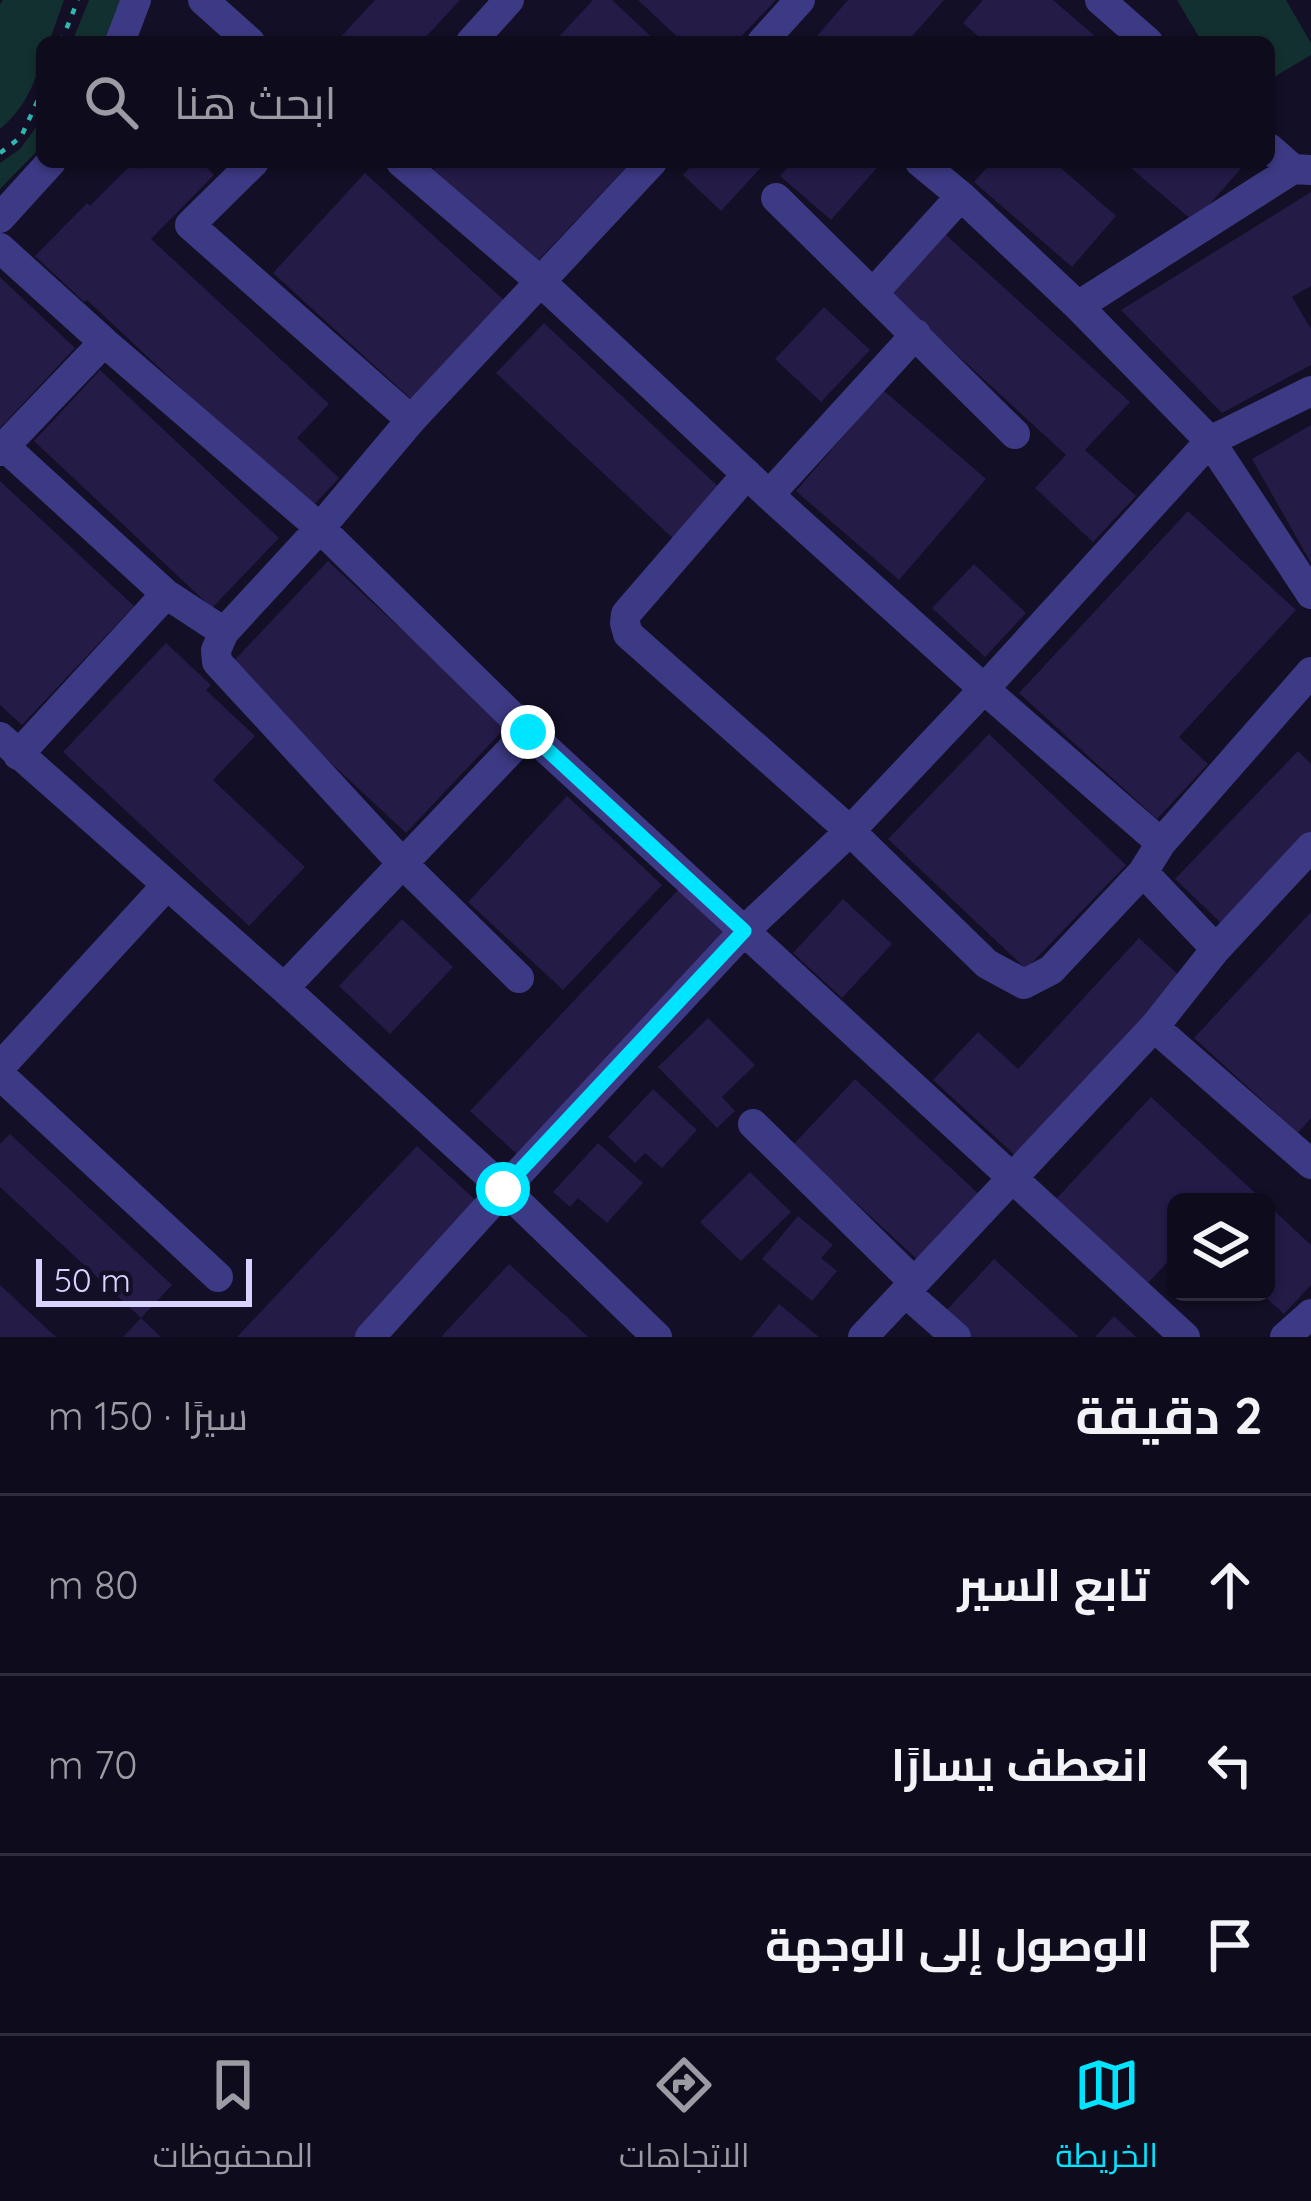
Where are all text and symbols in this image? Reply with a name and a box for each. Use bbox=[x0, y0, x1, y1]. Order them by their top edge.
search box bbox=[36, 36, 1275, 168]
icon: search bbox=[78, 69, 144, 135]
text: ابحث هنا bbox=[174, 74, 337, 130]
route end bbox=[501, 705, 555, 759]
route start bbox=[476, 1162, 530, 1216]
map controls bbox=[1167, 1193, 1275, 1301]
button: layers bbox=[1167, 1193, 1275, 1301]
scale bar bbox=[36, 1253, 252, 1306]
text: 50 m bbox=[54, 1259, 131, 1300]
text: 2 دقيقة bbox=[1076, 1383, 1263, 1447]
text: سيرًا · 150 m bbox=[48, 1391, 248, 1440]
icon: ahead bbox=[1197, 1552, 1263, 1618]
text: تابع السير bbox=[957, 1556, 1149, 1612]
text: 80 m bbox=[48, 1560, 139, 1609]
icon: left bbox=[1197, 1732, 1263, 1798]
text: انعطف يسارًا bbox=[891, 1736, 1149, 1792]
text: 70 m bbox=[48, 1740, 137, 1789]
icon: arrive bbox=[1197, 1912, 1263, 1978]
text: الوصول إلى الوجهة bbox=[765, 1916, 1149, 1972]
tab: المحفوظات bbox=[153, 2052, 313, 2186]
tab: الاتجاهات bbox=[619, 2052, 750, 2186]
tab: الخريطة bbox=[1055, 2052, 1158, 2186]

